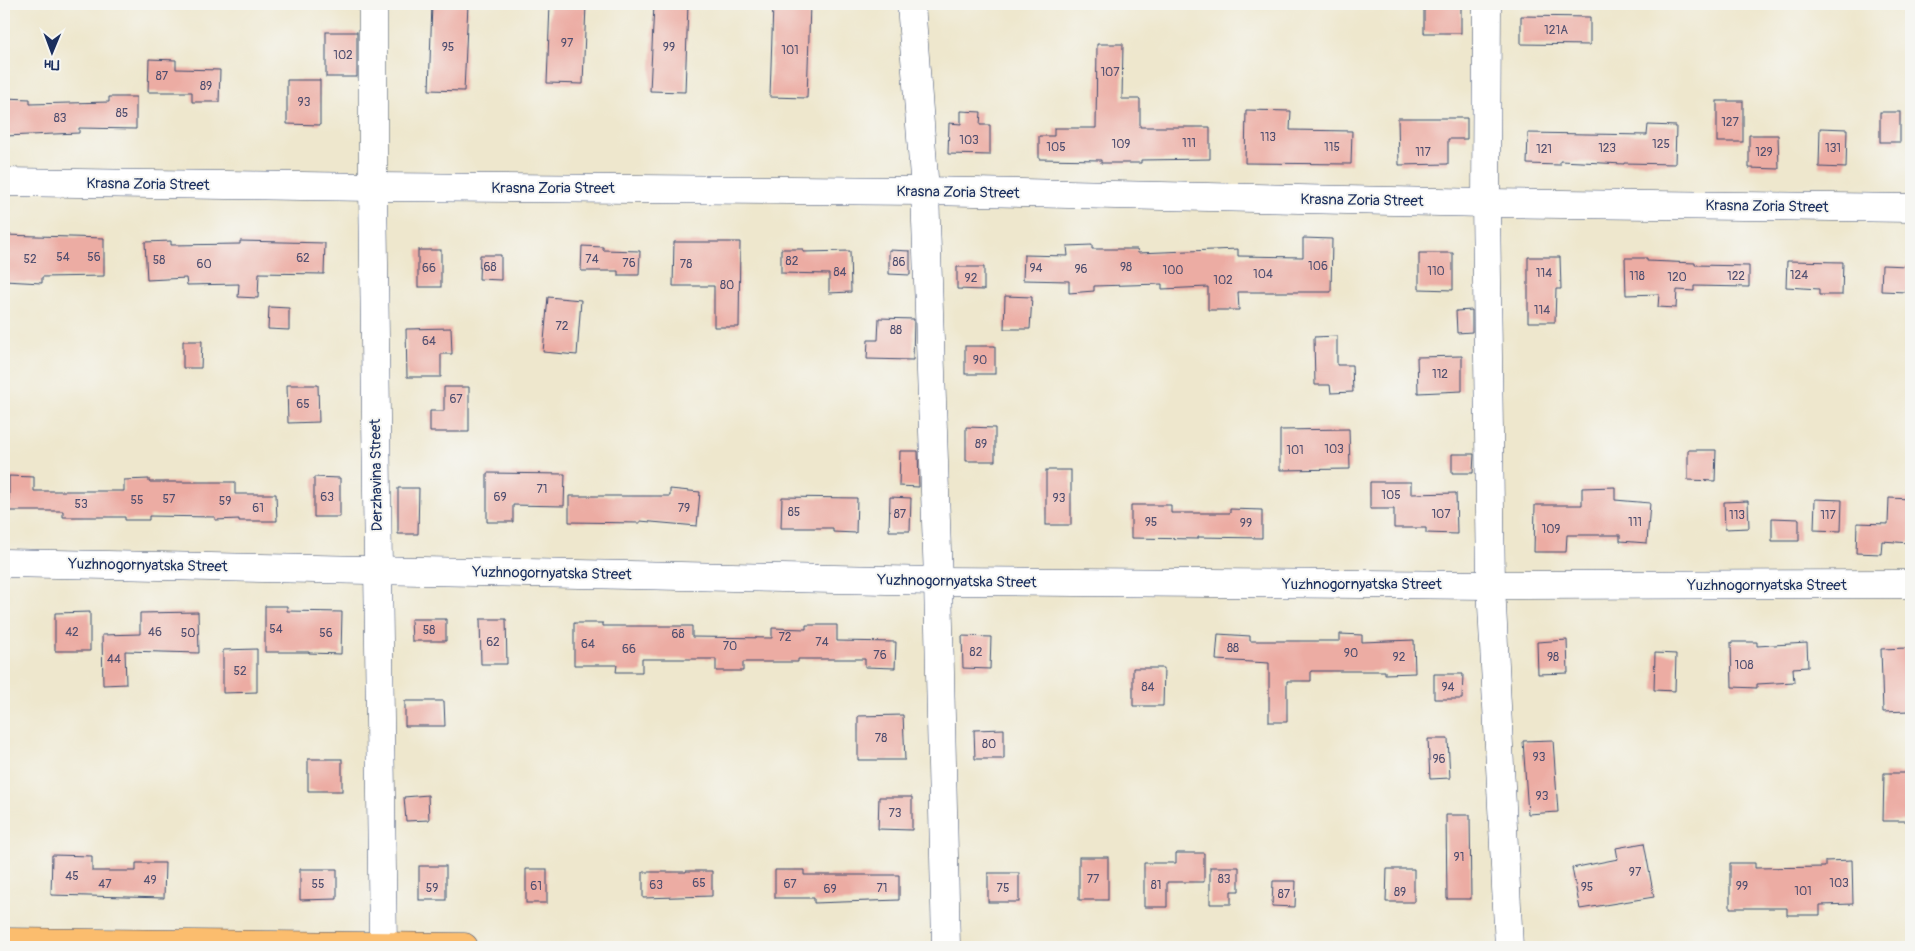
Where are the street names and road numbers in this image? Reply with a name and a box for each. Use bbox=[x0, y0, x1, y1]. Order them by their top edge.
street label: Krasna Zoria Street bbox=[86, 174, 211, 195]
street label: Krasna Zoria Street bbox=[491, 179, 616, 198]
street label: Krasna Zoria Street bbox=[896, 182, 1021, 203]
street label: Krasna Zoria Street bbox=[1300, 190, 1425, 211]
street label: Krasna Zoria Street bbox=[1705, 196, 1830, 217]
street label: Derzhavina Street bbox=[366, 418, 387, 531]
street label: Yuzhnogornyatska Street bbox=[67, 555, 229, 576]
street label: Yuzhnogornyatska Street bbox=[471, 563, 633, 584]
street label: Yuzhnogornyatska Street bbox=[876, 571, 1038, 592]
street label: Yuzhnogornyatska Street bbox=[1281, 575, 1443, 594]
street label: Yuzhnogornyatska Street bbox=[1686, 576, 1848, 595]

